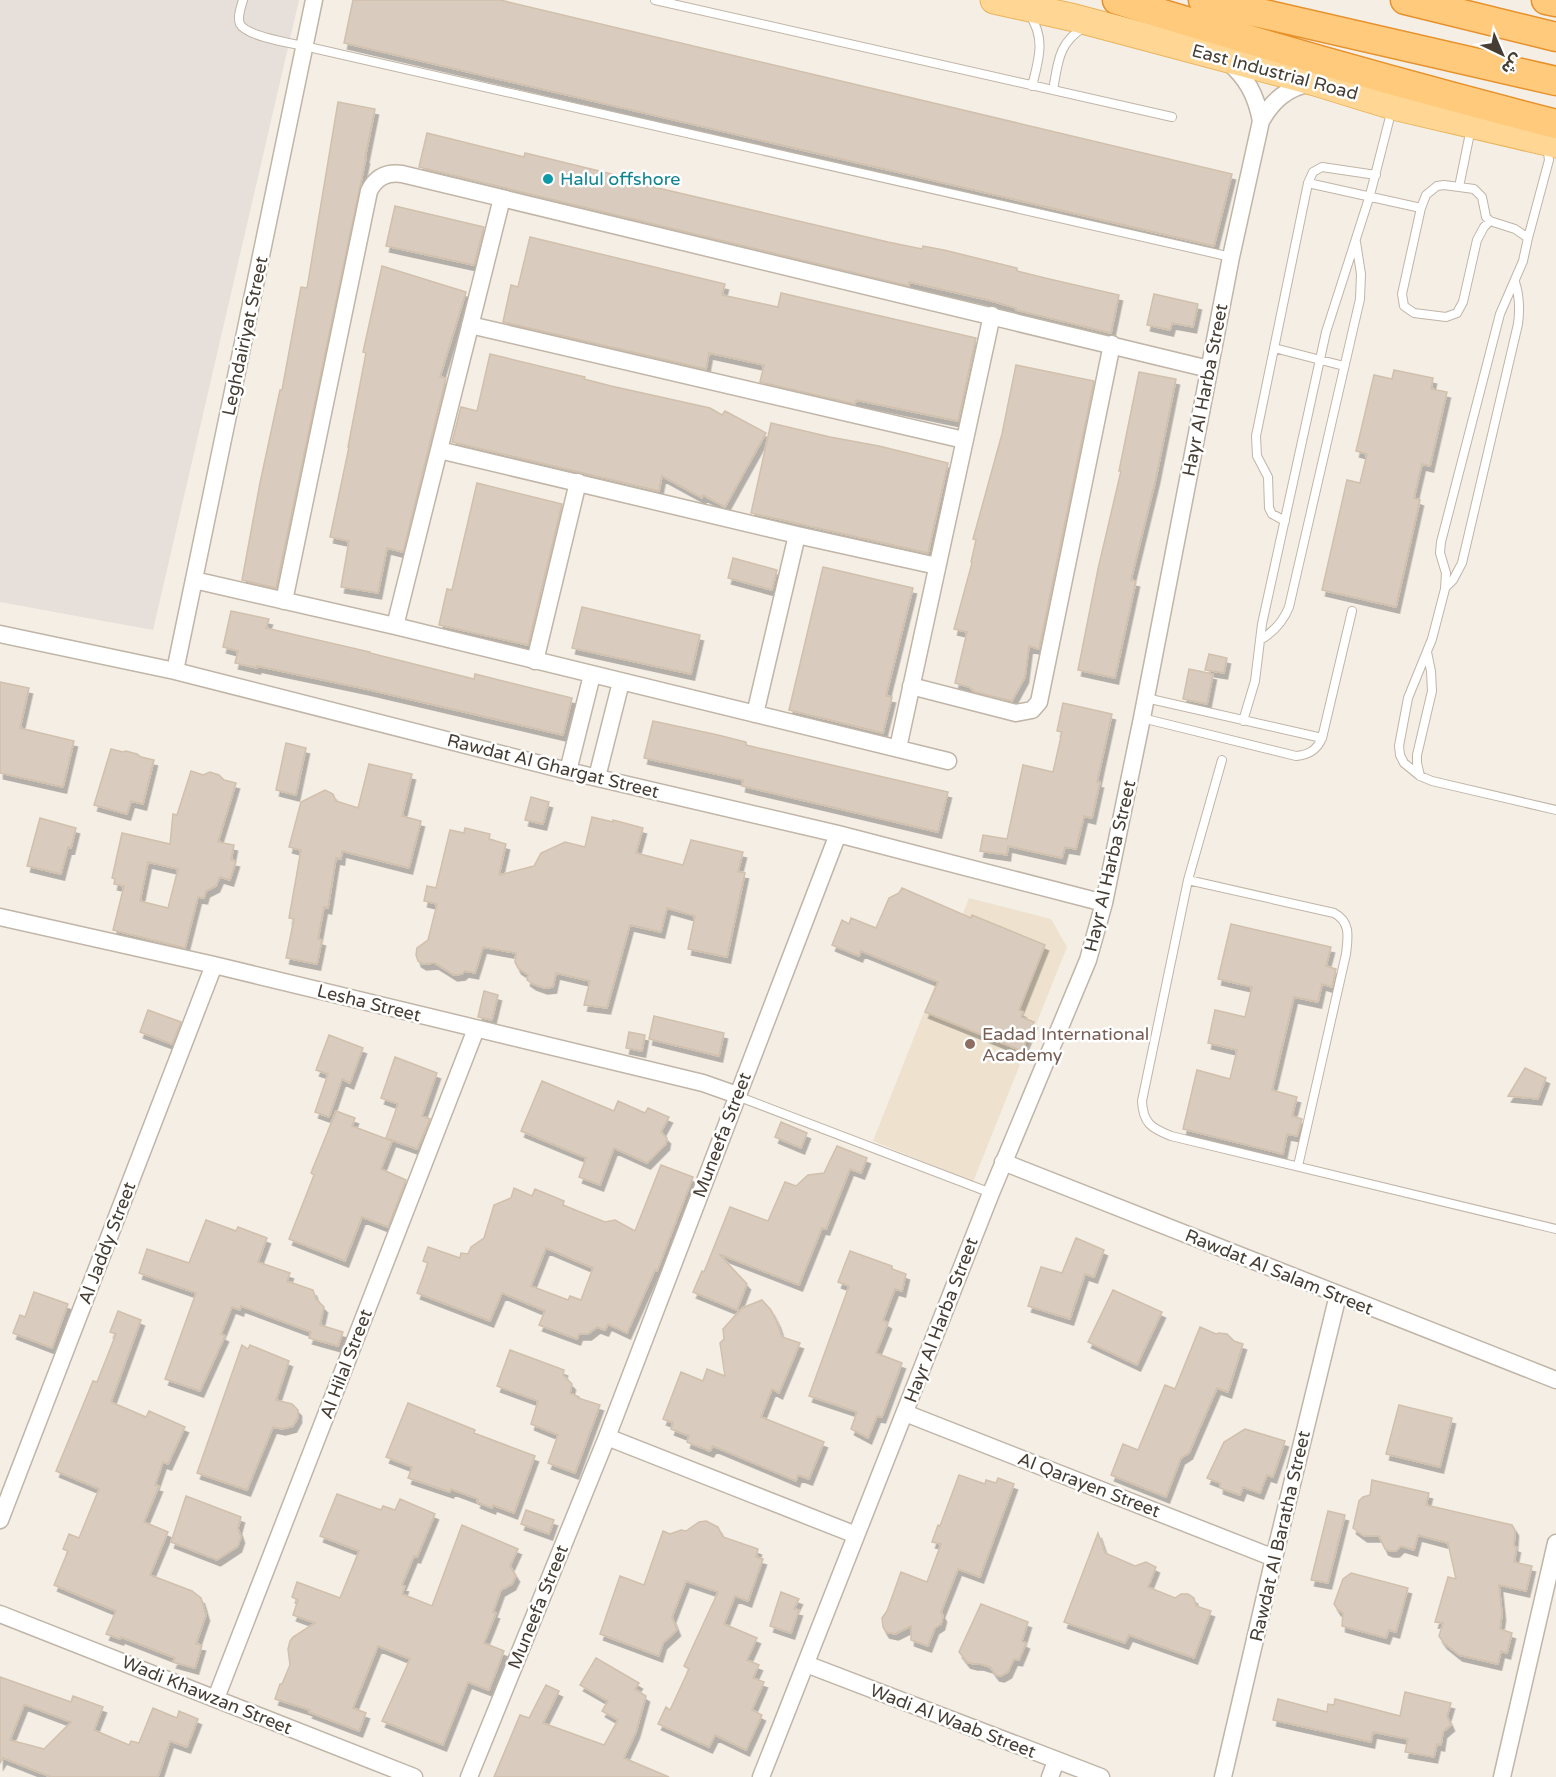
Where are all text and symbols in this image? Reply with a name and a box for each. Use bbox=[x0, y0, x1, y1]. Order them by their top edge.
north arrow bbox=[1472, 24, 1532, 84]
street label: East Industrial Road bbox=[1189, 39, 1361, 105]
text: ش bbox=[1497, 49, 1527, 79]
place label: Halul offshore bbox=[560, 168, 680, 190]
marker: Halul offshore bbox=[541, 172, 555, 186]
street label: Leghdairiyat Street bbox=[217, 254, 273, 418]
street label: Hayr Al Harba Street bbox=[1177, 302, 1233, 478]
street label: Rawdat Al Ghargat Street bbox=[445, 729, 661, 803]
street label: Hayr Al Harba Street bbox=[1080, 778, 1140, 954]
street label: Lesha Street bbox=[315, 979, 423, 1027]
place label: Eadad International Academy bbox=[982, 1023, 1149, 1066]
marker: Eadad International Academy bbox=[963, 1037, 977, 1051]
street label: Muneefa Street bbox=[688, 1069, 756, 1201]
street label: Al Jaddy Street bbox=[74, 1179, 141, 1307]
street label: Rawdat Al Salam Street bbox=[1182, 1224, 1376, 1320]
street label: Hayr Al Harba Street bbox=[899, 1234, 983, 1406]
street label: Al Hilal Street bbox=[315, 1306, 377, 1422]
street label: Rawdat Al Baratha Street bbox=[1245, 1428, 1315, 1644]
street label: Al Qarayen Street bbox=[1015, 1448, 1163, 1522]
street label: Muneefa Street bbox=[503, 1541, 573, 1672]
street label: Wadi Khawzan Street bbox=[119, 1651, 295, 1739]
street label: Wadi Al Waab Street bbox=[867, 1679, 1039, 1763]

